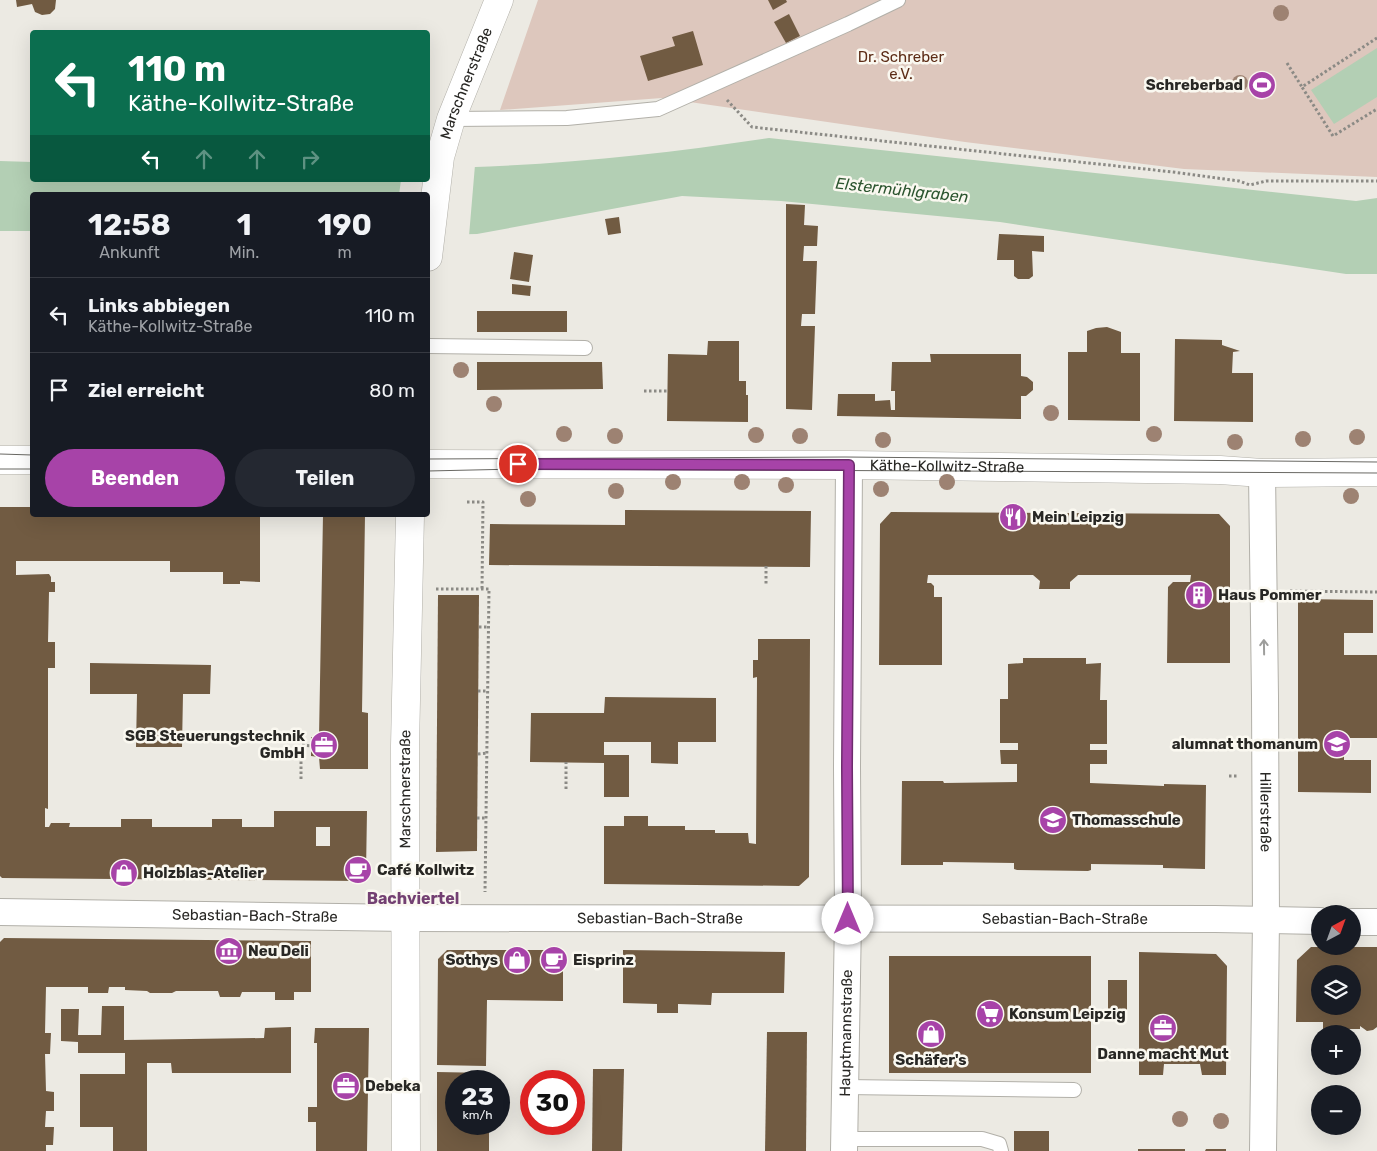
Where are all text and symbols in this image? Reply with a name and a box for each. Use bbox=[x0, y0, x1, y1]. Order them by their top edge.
street label: Marschnerstraße bbox=[437, 25, 496, 141]
text: 110 m bbox=[128, 48, 226, 90]
park label: Dr. Schreber e.V. bbox=[858, 48, 944, 83]
icon: left bbox=[45, 50, 110, 115]
sports icon: Schreberbad bbox=[1247, 70, 1277, 100]
place label: Schreberbad bbox=[1146, 76, 1243, 94]
text: Käthe-Kollwitz-Straße bbox=[128, 90, 354, 117]
icon: left bbox=[137, 145, 165, 173]
icon: ahead bbox=[190, 145, 218, 173]
icon: ahead bbox=[243, 145, 271, 173]
icon: right bbox=[296, 145, 324, 173]
water label: Elstermühlgraben bbox=[835, 174, 969, 206]
text: 12:58 bbox=[88, 207, 171, 243]
text: 1 bbox=[237, 207, 252, 243]
text: 190 bbox=[317, 207, 372, 243]
text: Ankunft bbox=[99, 243, 160, 262]
text: Min. bbox=[229, 243, 259, 262]
text: m bbox=[338, 243, 352, 262]
text: Links abbiegen bbox=[88, 294, 230, 317]
icon: left bbox=[45, 301, 73, 329]
text: 110 m bbox=[365, 304, 415, 327]
text: Käthe-Kollwitz-Straße bbox=[88, 317, 253, 336]
icon: arrive bbox=[45, 376, 73, 404]
text: Ziel erreicht bbox=[88, 379, 204, 402]
text: 80 m bbox=[369, 379, 415, 402]
pin bbox=[497, 443, 539, 485]
button: Beenden bbox=[45, 449, 225, 507]
button: Teilen bbox=[235, 449, 415, 507]
icon: arrive bbox=[504, 450, 532, 478]
street label: Käthe-Kollwitz-Straße bbox=[870, 456, 1024, 476]
restaurant icon: Mein Leipzig bbox=[998, 502, 1028, 532]
place label: Mein Leipzig bbox=[1032, 508, 1124, 526]
building icon: Haus Pommer bbox=[1184, 580, 1214, 610]
place label: Haus Pommer bbox=[1218, 586, 1322, 604]
one-way arrow bbox=[1259, 640, 1269, 656]
place label: SGB Steuerungstechnik GmbH bbox=[125, 727, 305, 762]
street label: Marschnerstraße bbox=[396, 729, 414, 848]
school or university icon: alumnat thomanum bbox=[1322, 729, 1352, 759]
office icon: SGB Steuerungstechnik GmbH bbox=[309, 730, 339, 760]
place label: alumnat thomanum bbox=[1172, 735, 1318, 753]
street label: Hillerstraße bbox=[1256, 772, 1275, 852]
school or university icon: Thomasschule bbox=[1038, 805, 1068, 835]
place label: Thomasschule bbox=[1072, 811, 1181, 829]
cafe icon: Café Kollwitz bbox=[343, 855, 373, 885]
shop icon: Holzblas-Atelier bbox=[109, 858, 139, 888]
place label: Café Kollwitz bbox=[377, 861, 474, 879]
place label: Holzblas-Atelier bbox=[143, 864, 264, 882]
district label: Bachviertel bbox=[367, 889, 459, 908]
position arrow bbox=[821, 892, 873, 944]
north arrow bbox=[1311, 905, 1361, 955]
map controls bbox=[1311, 905, 1361, 1135]
street label: Sebastian-Bach-Straße bbox=[172, 906, 338, 926]
street label: Sebastian-Bach-Straße bbox=[577, 909, 743, 927]
street label: Sebastian-Bach-Straße bbox=[982, 910, 1148, 928]
museum icon: Neu Deli bbox=[214, 936, 244, 966]
place label: Neu Deli bbox=[248, 942, 309, 960]
shop icon: Sothys bbox=[502, 945, 532, 975]
cafe icon: Eisprinz bbox=[539, 945, 569, 975]
place label: Sothys bbox=[445, 951, 498, 969]
place label: Eisprinz bbox=[573, 951, 634, 969]
button: layers bbox=[1311, 965, 1361, 1015]
street label: Hauptmannstraße bbox=[836, 969, 856, 1097]
supermarket icon: Konsum Leipzig bbox=[975, 999, 1005, 1029]
place label: Konsum Leipzig bbox=[1009, 1005, 1126, 1023]
office icon: Danne macht Mut bbox=[1148, 1013, 1178, 1043]
shop icon: Schäfer's bbox=[916, 1019, 946, 1049]
button: + bbox=[1311, 1025, 1361, 1075]
place label: Danne macht Mut bbox=[1097, 1045, 1229, 1063]
place label: Schäfer's bbox=[895, 1051, 967, 1069]
speed limit sign: 30 bbox=[520, 1070, 585, 1135]
office icon: Debeka bbox=[331, 1071, 361, 1101]
place label: Debeka bbox=[365, 1077, 421, 1095]
text: 23 bbox=[461, 1082, 494, 1111]
button: − bbox=[1311, 1085, 1361, 1135]
text: km/h bbox=[463, 1108, 492, 1122]

